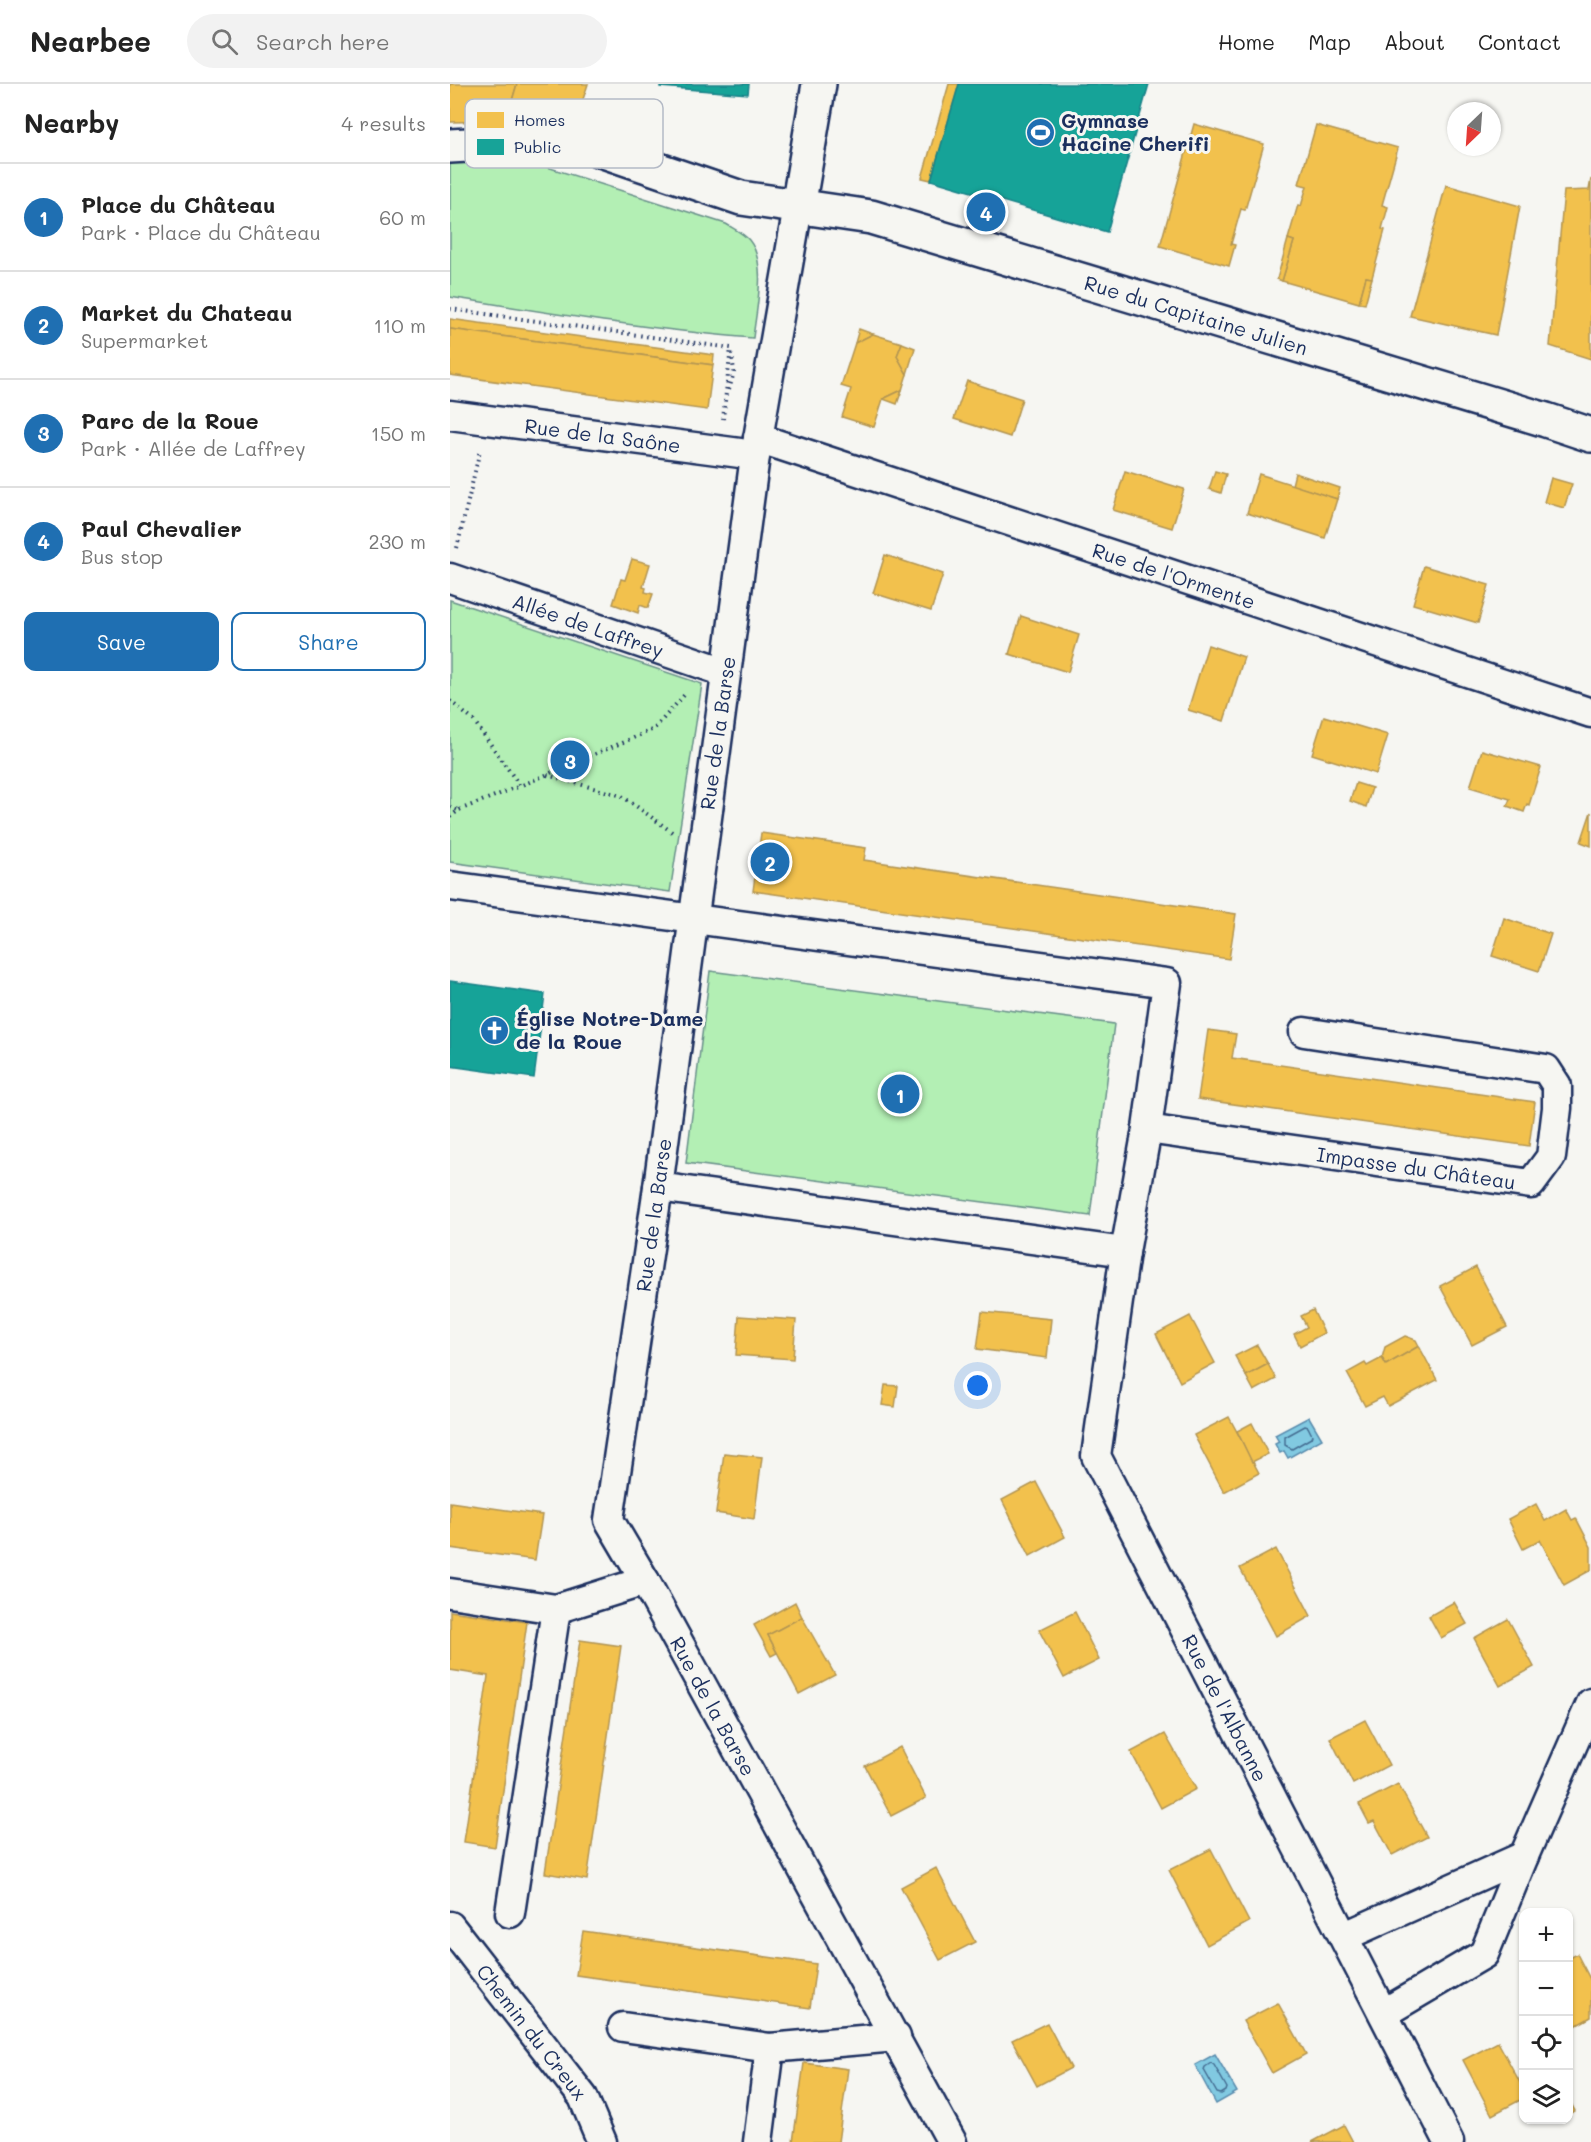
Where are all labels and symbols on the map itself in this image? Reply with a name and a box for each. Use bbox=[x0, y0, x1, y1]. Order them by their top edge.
legend bbox=[465, 99, 663, 168]
north arrow bbox=[1447, 102, 1501, 156]
place label: Gymnase Hacine Cherifi bbox=[1061, 107, 1210, 156]
text: Homes bbox=[514, 109, 565, 130]
sports icon: Gymnase Hacine Cherifi bbox=[1024, 116, 1056, 148]
text: Public bbox=[514, 136, 561, 157]
pin: 4 bbox=[966, 190, 1006, 234]
street label: Rue du Capitaine Julien bbox=[1081, 269, 1311, 361]
street label: Rue de la Saône bbox=[523, 412, 682, 458]
street label: Rue de l'Ormente bbox=[1089, 536, 1259, 614]
street label: Allée de Laffrey bbox=[509, 587, 667, 663]
street label: Rue de la Barse bbox=[693, 654, 741, 812]
pin: 3 bbox=[550, 738, 590, 782]
pin: 2 bbox=[750, 840, 790, 884]
place label: Église Notre-Dame de la Roue bbox=[516, 1005, 704, 1054]
church icon: Église Notre-Dame de la Roue bbox=[479, 1014, 511, 1046]
pin: 1 bbox=[880, 1072, 920, 1116]
street label: Rue de la Barse bbox=[629, 1136, 677, 1294]
street label: Impasse du Château bbox=[1315, 1140, 1517, 1195]
your location bbox=[963, 1371, 992, 1400]
street label: Rue de l'Albanne bbox=[1177, 1630, 1274, 1786]
street label: Rue de la Barse bbox=[665, 1632, 762, 1780]
street label: Chemin du Creux bbox=[471, 1958, 593, 2105]

